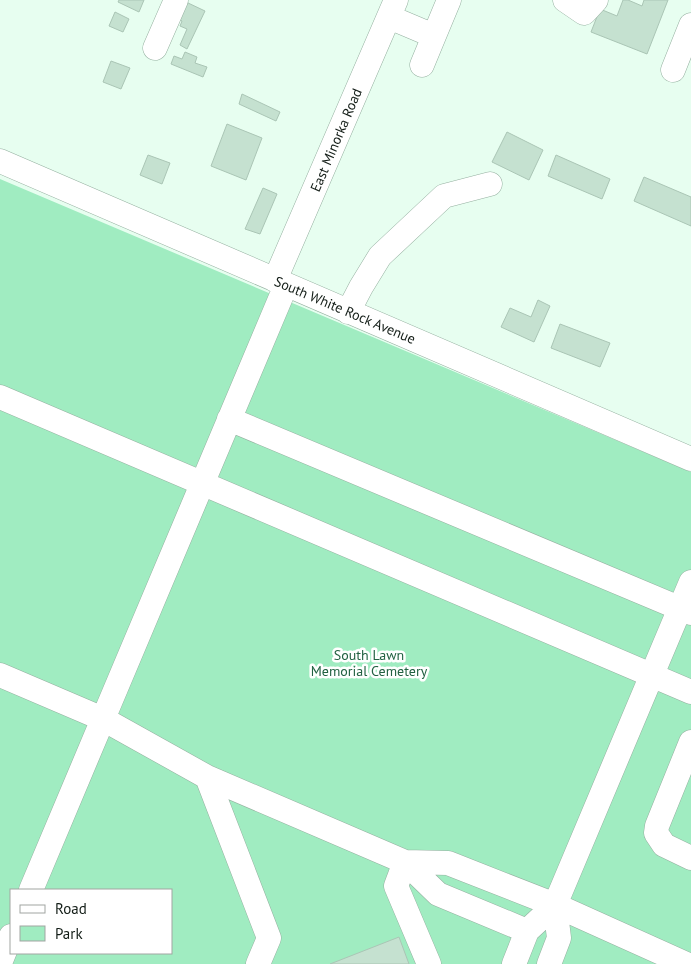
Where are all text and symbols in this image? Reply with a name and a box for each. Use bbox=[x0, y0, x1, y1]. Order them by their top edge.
street label: East Minorka Road bbox=[306, 86, 366, 194]
street label: South White Rock Avenue bbox=[272, 272, 418, 348]
park label: South Lawn Memorial Cemetery bbox=[311, 646, 428, 680]
legend bbox=[10, 889, 172, 954]
text: Road bbox=[55, 899, 87, 918]
text: Park bbox=[55, 924, 83, 943]

